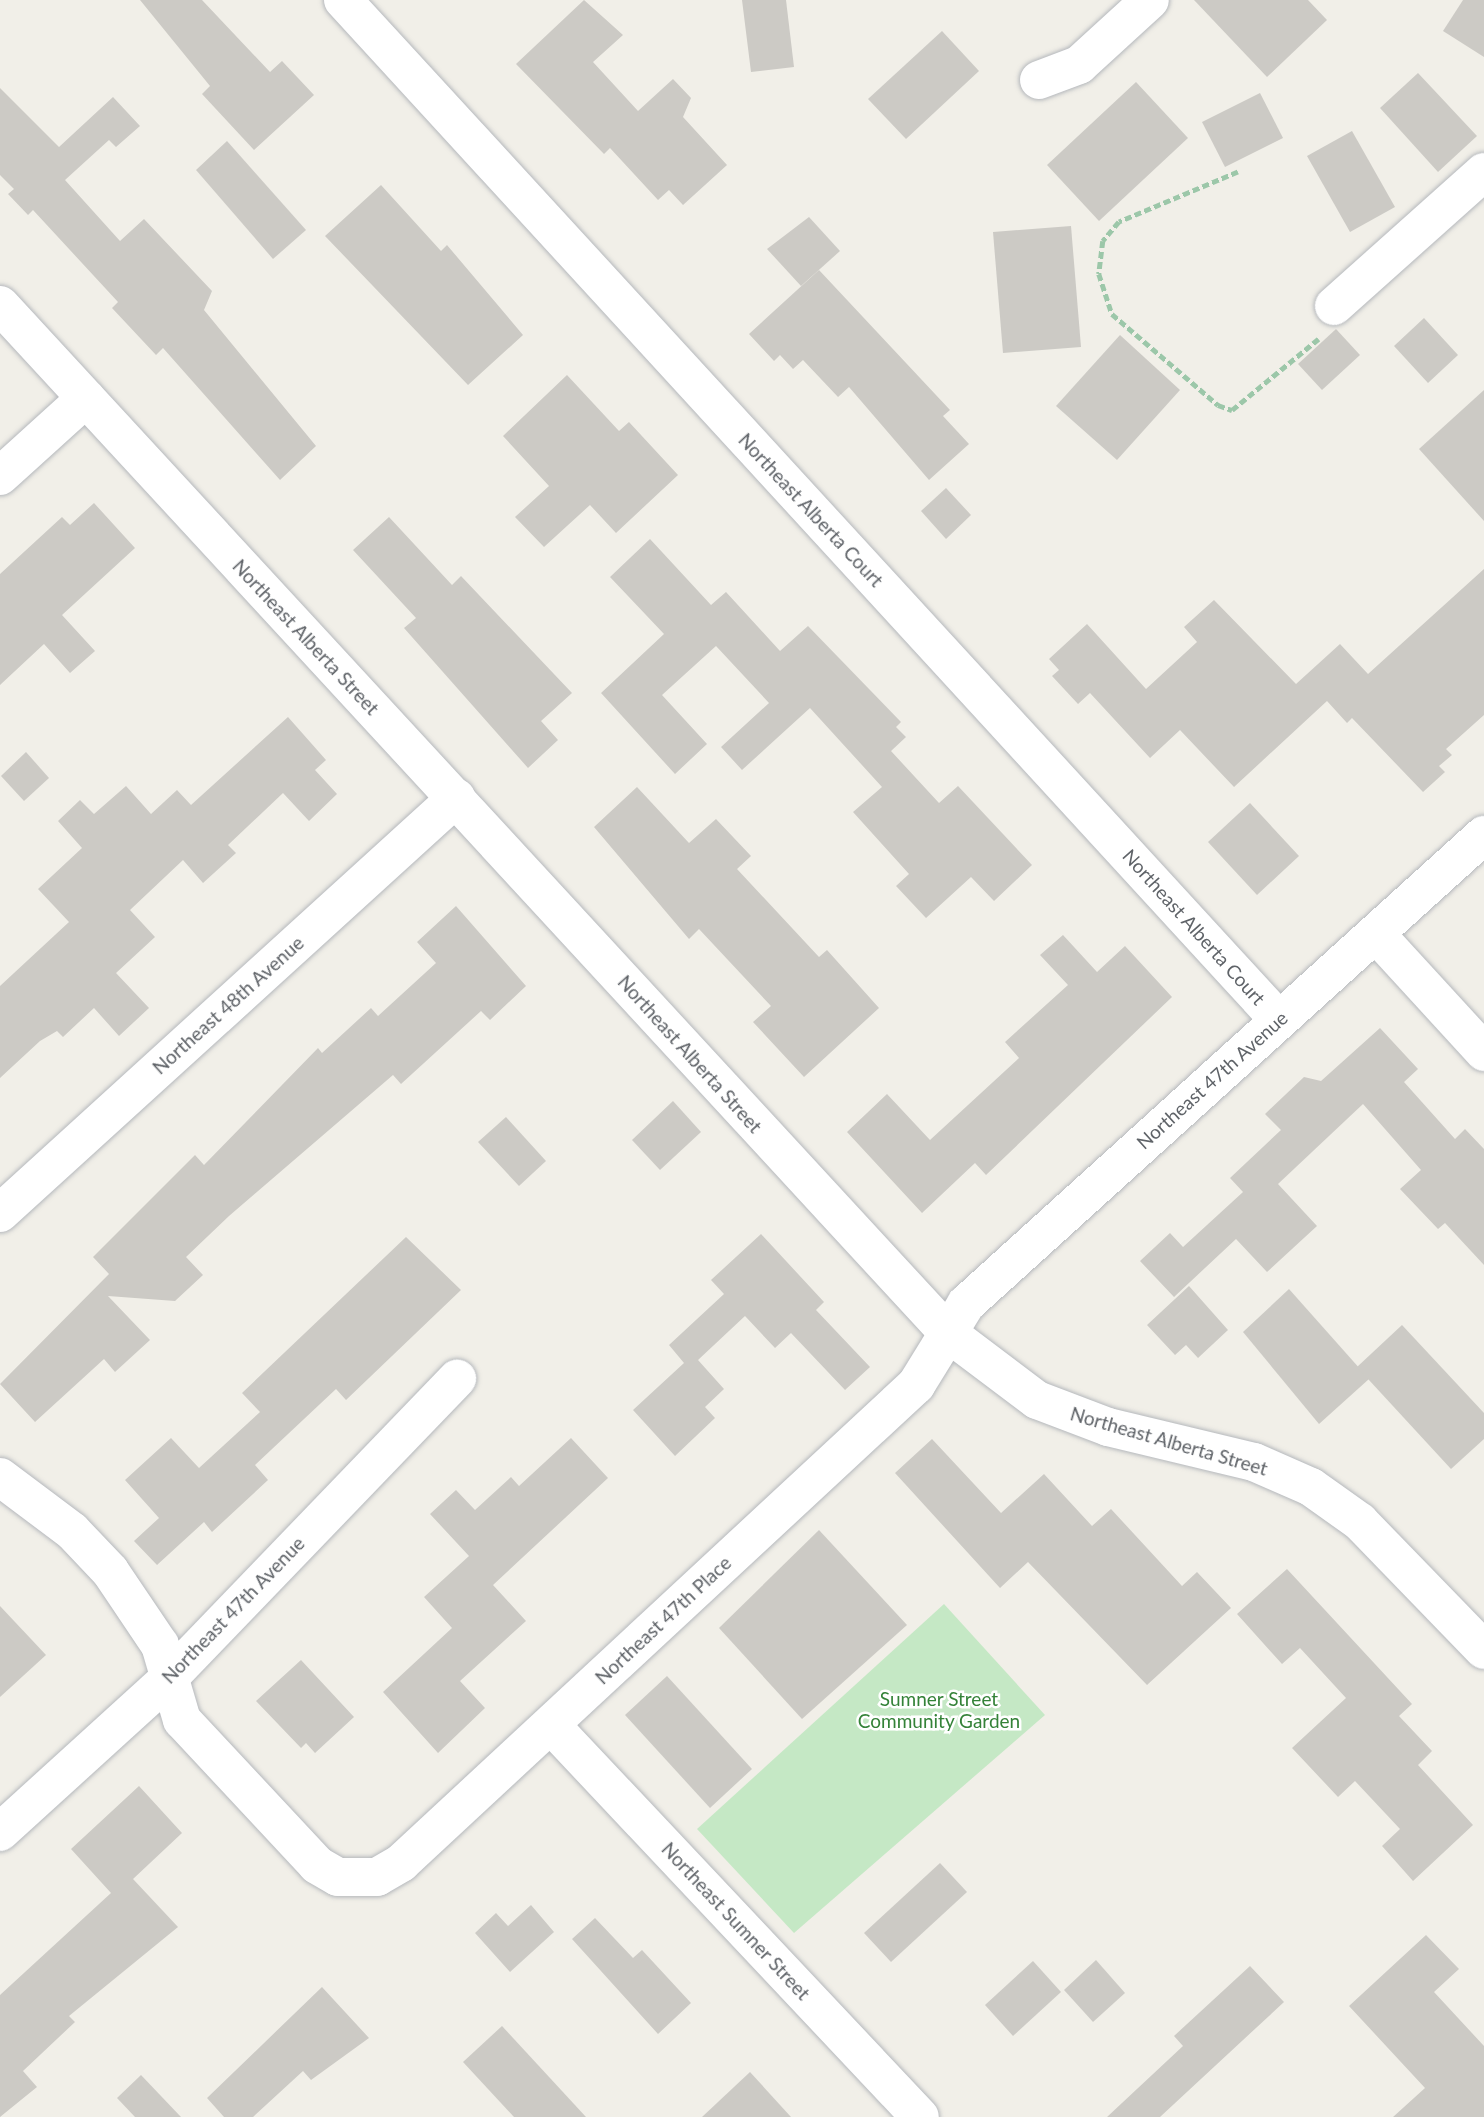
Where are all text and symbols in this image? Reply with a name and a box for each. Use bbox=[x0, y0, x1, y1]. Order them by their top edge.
street label: Northeast Alberta Court bbox=[734, 428, 888, 592]
street label: Northeast Alberta Street bbox=[228, 554, 384, 720]
street label: Northeast Alberta Court bbox=[1118, 844, 1270, 1010]
street label: Northeast 48th Avenue bbox=[148, 931, 308, 1079]
street label: Northeast Alberta Street bbox=[613, 970, 767, 1138]
street label: Northeast 47th Avenue bbox=[1132, 1006, 1292, 1154]
street label: Northeast Alberta Street bbox=[1067, 1402, 1271, 1480]
street label: Northeast 47th Avenue bbox=[157, 1532, 309, 1688]
street label: Northeast 47th Place bbox=[590, 1551, 736, 1689]
park label: Sumner Street Community Garden bbox=[858, 1688, 1020, 1732]
street label: Northeast Sumner Street bbox=[657, 1837, 815, 2005]

